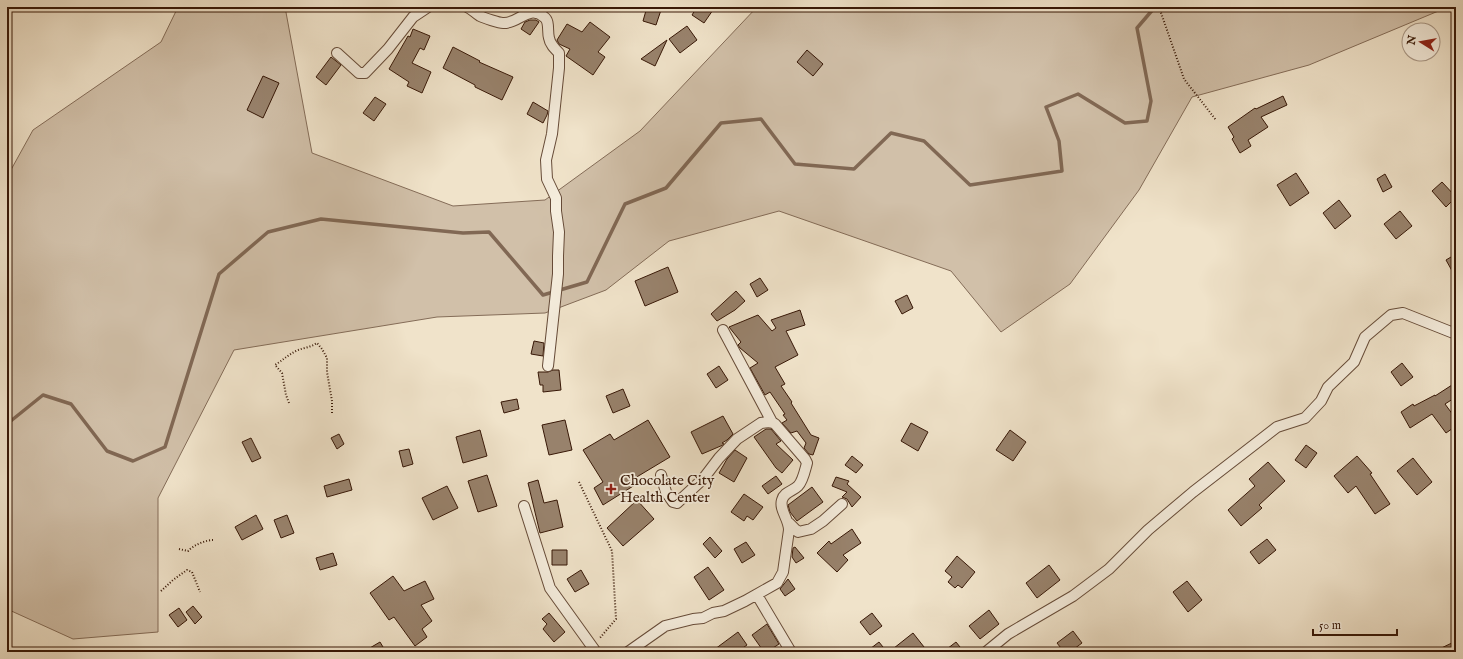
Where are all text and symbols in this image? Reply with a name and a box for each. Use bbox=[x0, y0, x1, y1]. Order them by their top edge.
north arrow bbox=[1401, 22, 1441, 62]
text: N bbox=[1404, 34, 1420, 47]
place label: Chocolate City Health Center bbox=[620, 471, 715, 507]
marker: Chocolate City Health Center bbox=[605, 483, 617, 495]
scale bar bbox=[1313, 611, 1397, 637]
text: 50 m bbox=[1319, 618, 1341, 633]

